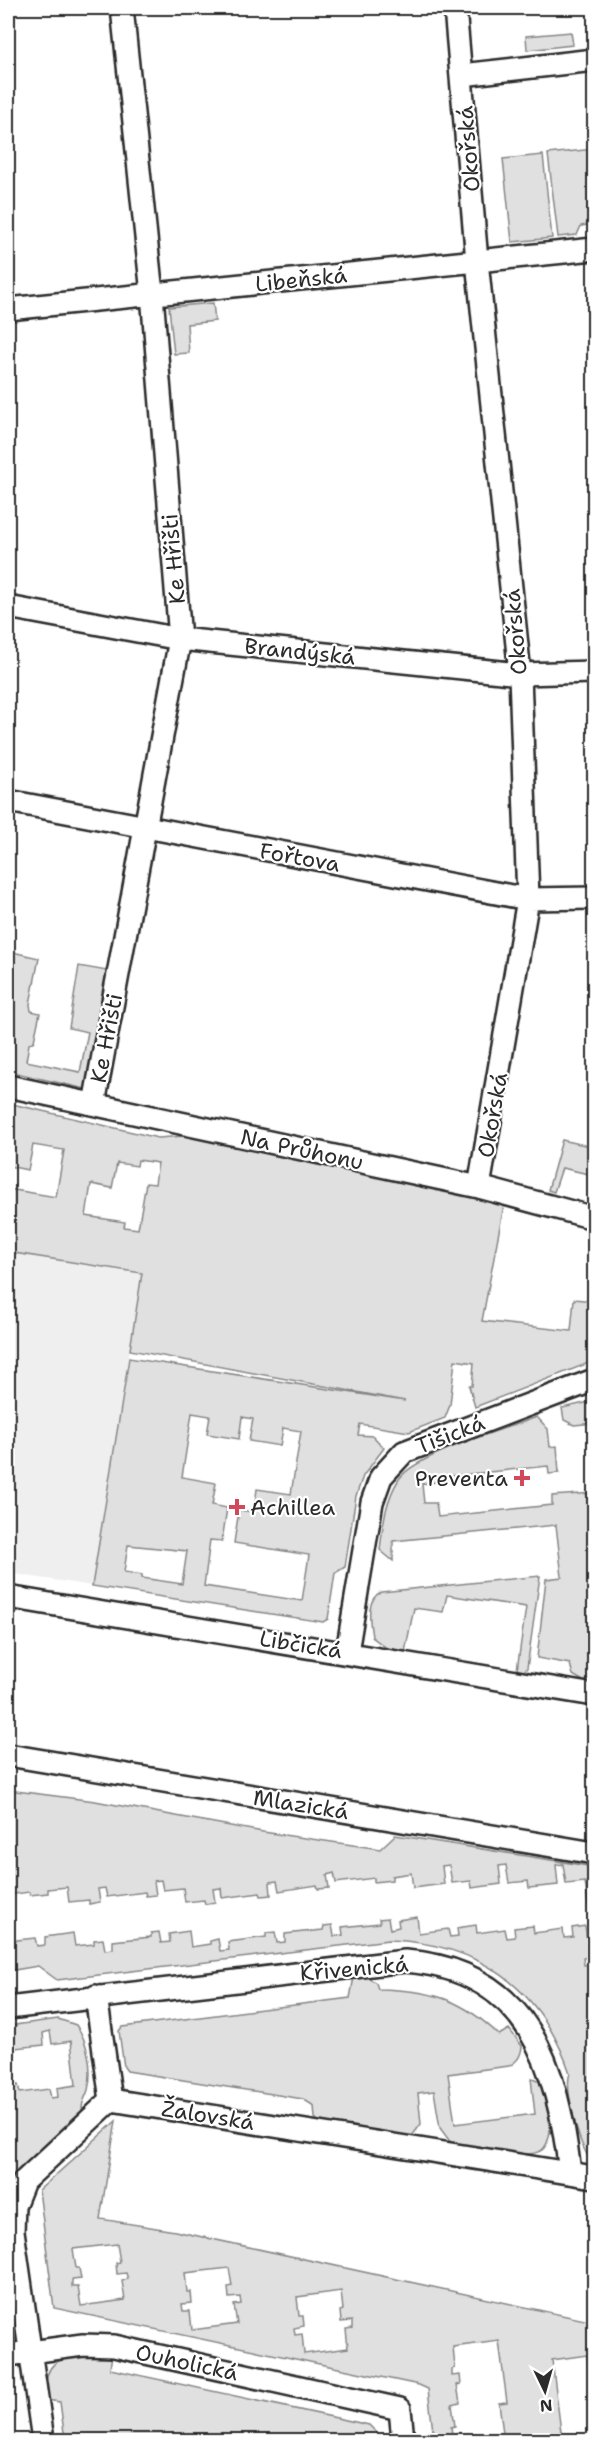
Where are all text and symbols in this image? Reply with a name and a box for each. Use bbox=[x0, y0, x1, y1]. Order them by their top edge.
street label: Okořská bbox=[450, 104, 487, 193]
street label: Libeňská bbox=[254, 260, 349, 299]
street label: Ke Hřišti bbox=[155, 513, 192, 605]
street label: Okořská bbox=[497, 587, 534, 676]
street label: Brandýská bbox=[243, 631, 357, 672]
street label: Fořtova bbox=[257, 836, 343, 879]
street label: Ke Hřišti bbox=[84, 991, 129, 1085]
street label: Okořská bbox=[471, 1070, 514, 1160]
street label: Na Průhonu bbox=[238, 1122, 366, 1177]
street label: Tišická bbox=[411, 1408, 489, 1461]
place label: Preventa bbox=[415, 1464, 508, 1493]
marker: Preventa bbox=[513, 1469, 531, 1487]
place label: Achillea bbox=[250, 1493, 336, 1522]
marker: Achillea bbox=[228, 1498, 246, 1516]
street label: Libčická bbox=[258, 1624, 345, 1665]
street label: Mlazická bbox=[251, 1783, 351, 1826]
street label: Křivenická bbox=[299, 1949, 410, 1988]
street label: Žalovská bbox=[159, 2094, 257, 2137]
street label: Ouholická bbox=[133, 2338, 241, 2388]
north arrow bbox=[515, 2361, 575, 2421]
text: N bbox=[539, 2394, 553, 2416]

